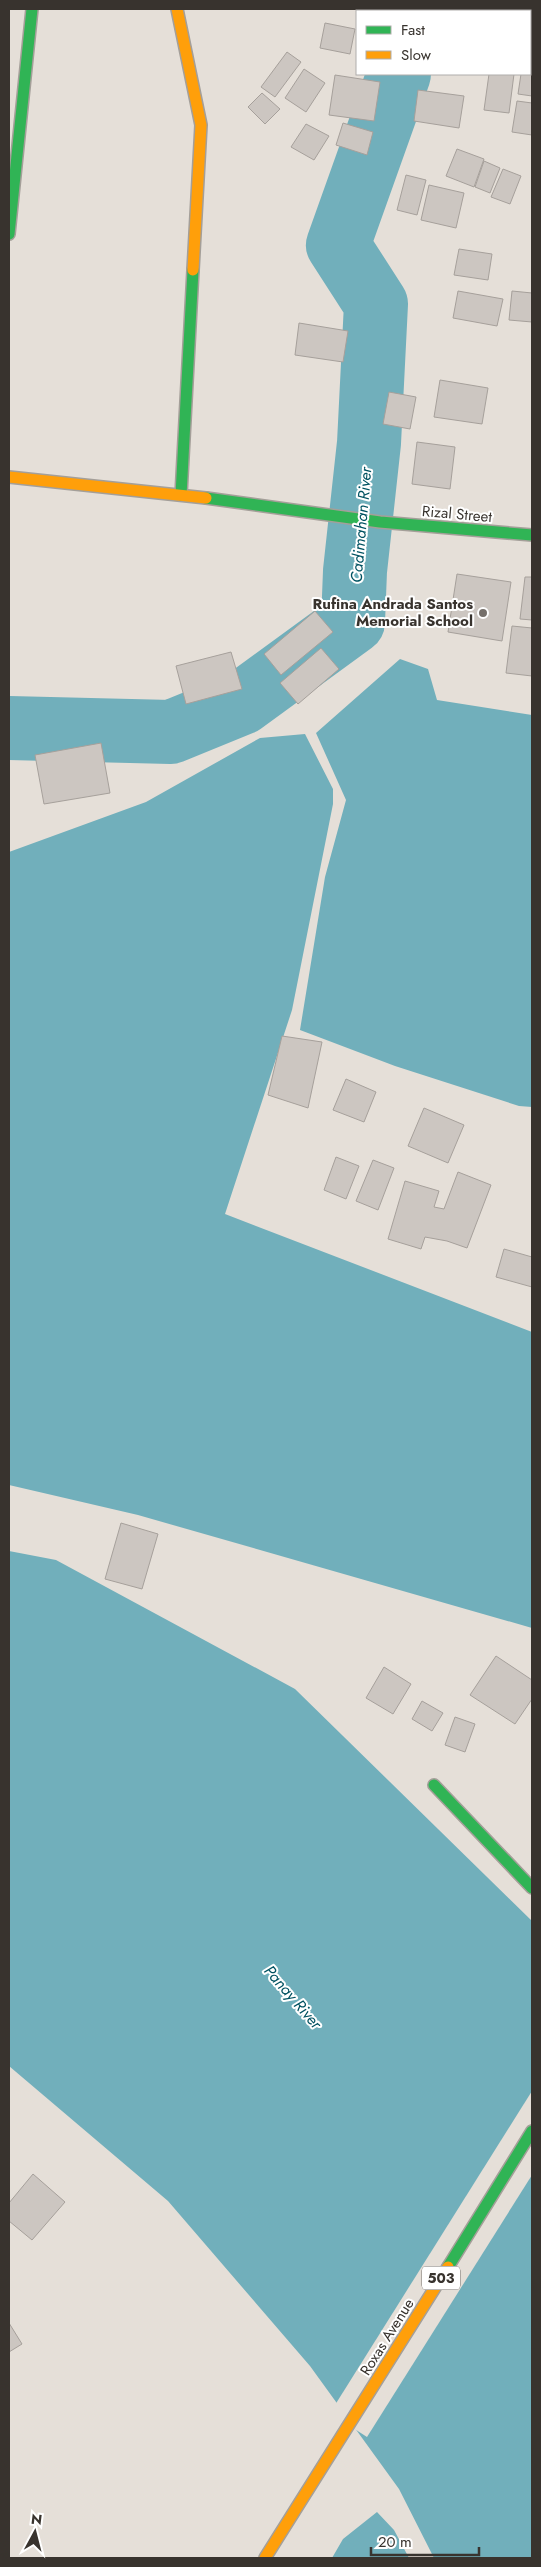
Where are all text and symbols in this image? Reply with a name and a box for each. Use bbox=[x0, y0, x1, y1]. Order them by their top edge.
legend bbox=[356, 10, 531, 75]
text: Fast bbox=[401, 19, 425, 41]
text: Slow bbox=[401, 44, 432, 66]
water label: Cadimahan River bbox=[344, 465, 378, 584]
street label: Rizal Street bbox=[421, 500, 493, 528]
place label: Rufina Andrada Santos Memorial School bbox=[313, 593, 473, 632]
marker: Rufina Andrada Santos Memorial School bbox=[477, 607, 489, 619]
water label: Panay River bbox=[259, 1960, 328, 2035]
road number: 503 bbox=[422, 2266, 460, 2290]
street label: Roxas Avenue bbox=[355, 2294, 420, 2380]
north arrow bbox=[10, 2507, 60, 2557]
text: N bbox=[30, 2508, 43, 2530]
scale bar bbox=[371, 2524, 478, 2556]
text: 20 m bbox=[378, 2531, 412, 2553]

